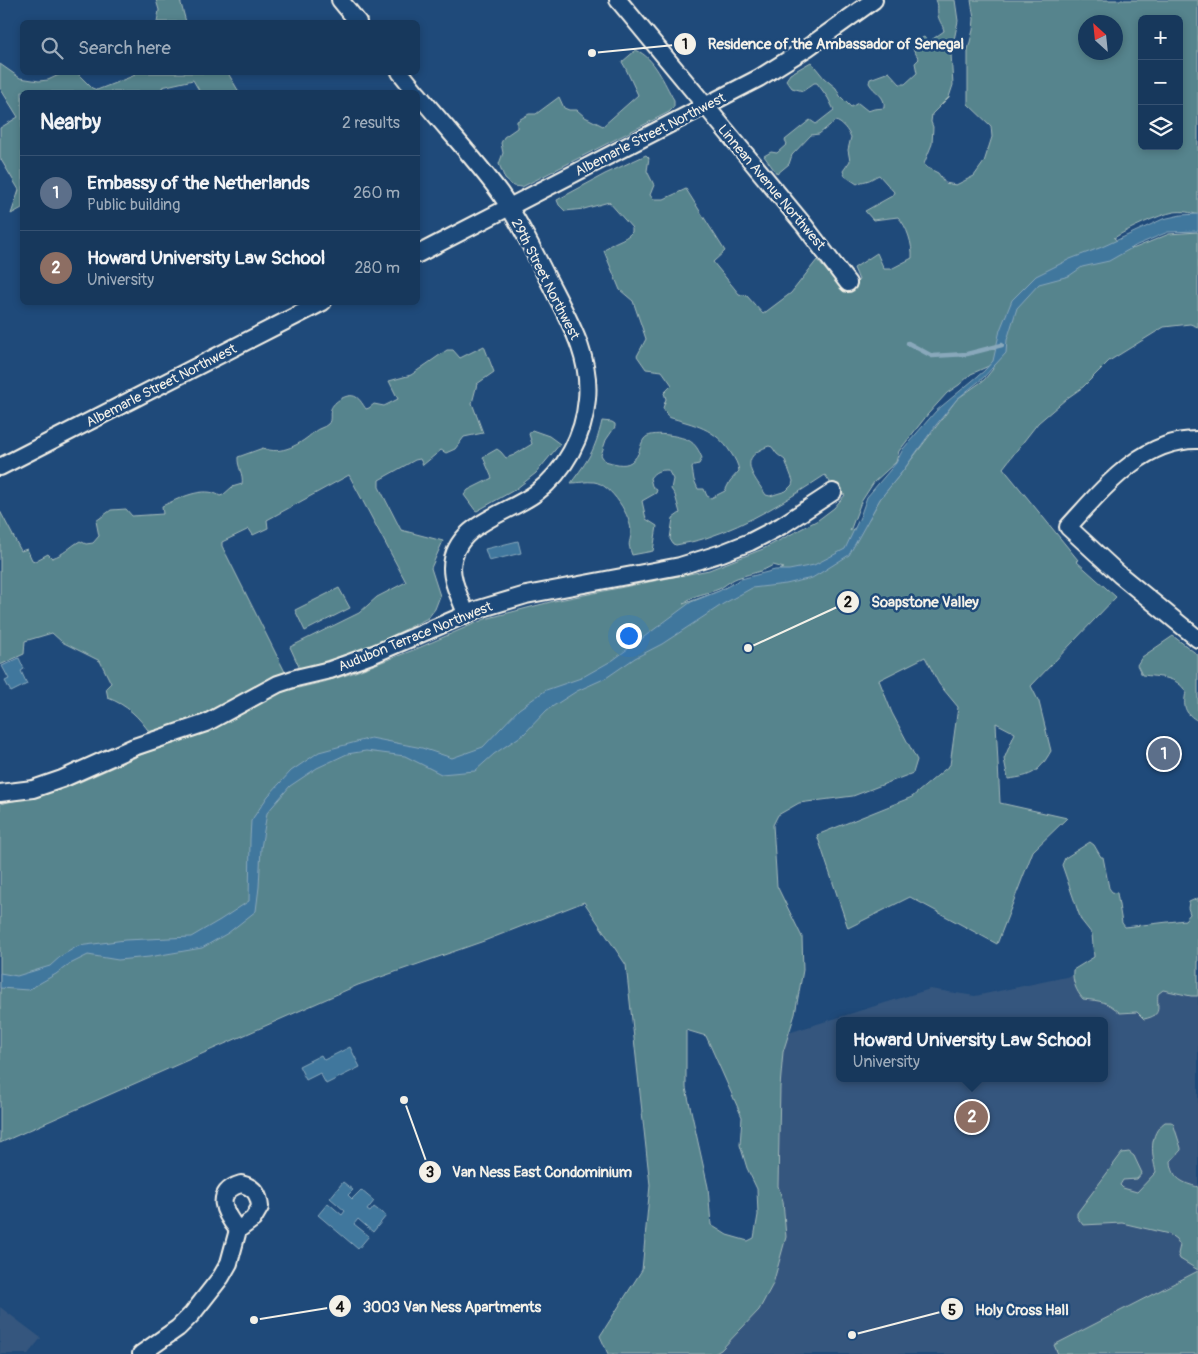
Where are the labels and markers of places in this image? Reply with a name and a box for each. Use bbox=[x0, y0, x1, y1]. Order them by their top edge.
callout: Residence of the Ambassador of Senegal bbox=[672, 29, 974, 59]
callout: Soapstone Valley bbox=[836, 587, 988, 617]
pin: 1 bbox=[1148, 735, 1180, 773]
pin: 2 bbox=[956, 1098, 988, 1136]
callout: Van Ness East Condominium bbox=[417, 1157, 642, 1187]
callout: 3003 Van Ness Apartments bbox=[328, 1291, 551, 1321]
callout: Holy Cross Hall bbox=[940, 1294, 1078, 1324]

